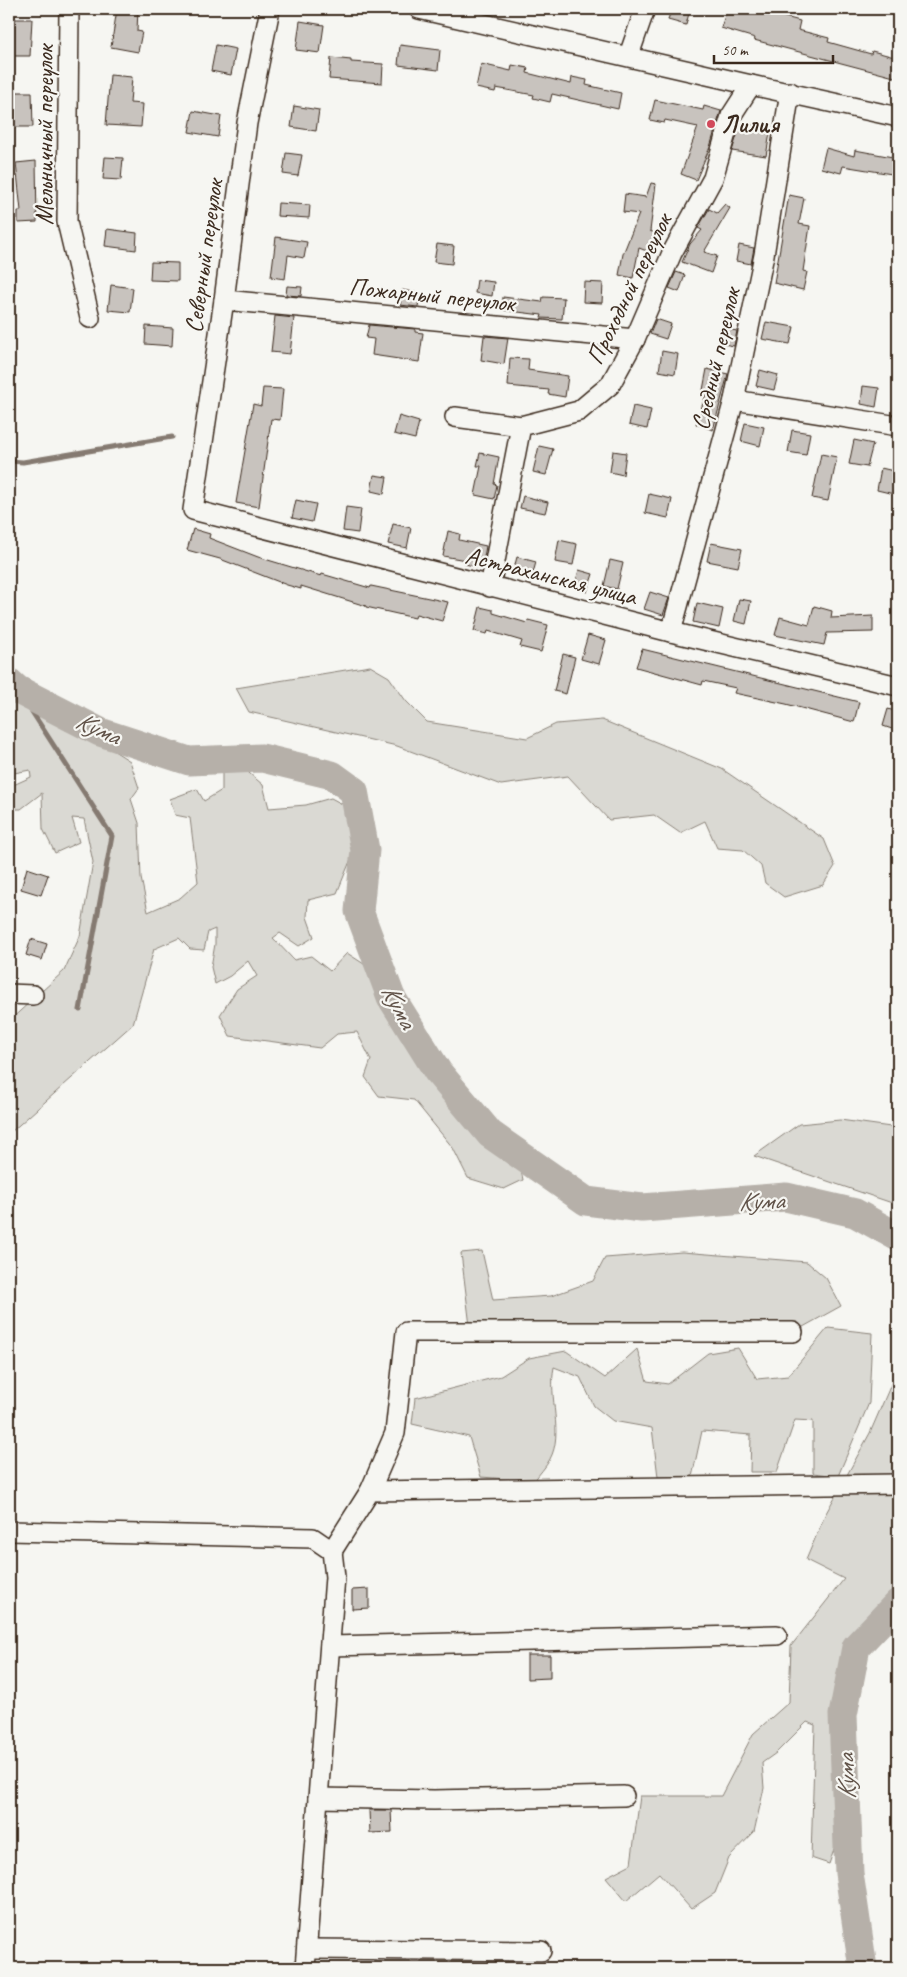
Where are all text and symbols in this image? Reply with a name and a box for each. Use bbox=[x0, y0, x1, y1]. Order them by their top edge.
scale bar bbox=[714, 32, 833, 64]
text: 50 m bbox=[722, 41, 749, 60]
street label: Мельничный переулок bbox=[29, 42, 61, 225]
place label: Лилия bbox=[721, 108, 781, 140]
marker: Лилия bbox=[705, 118, 717, 130]
street label: Северный переулок bbox=[177, 174, 231, 335]
street label: Проходной переулок bbox=[579, 206, 681, 370]
street label: Пожарный переулок bbox=[348, 270, 519, 320]
street label: Средний переулок bbox=[684, 282, 749, 433]
street label: Астраханская улица bbox=[462, 539, 642, 613]
water label: Кума bbox=[71, 704, 128, 753]
water label: Кума bbox=[374, 978, 425, 1036]
water label: Кума bbox=[738, 1184, 787, 1218]
water label: Кума bbox=[829, 1751, 863, 1800]

